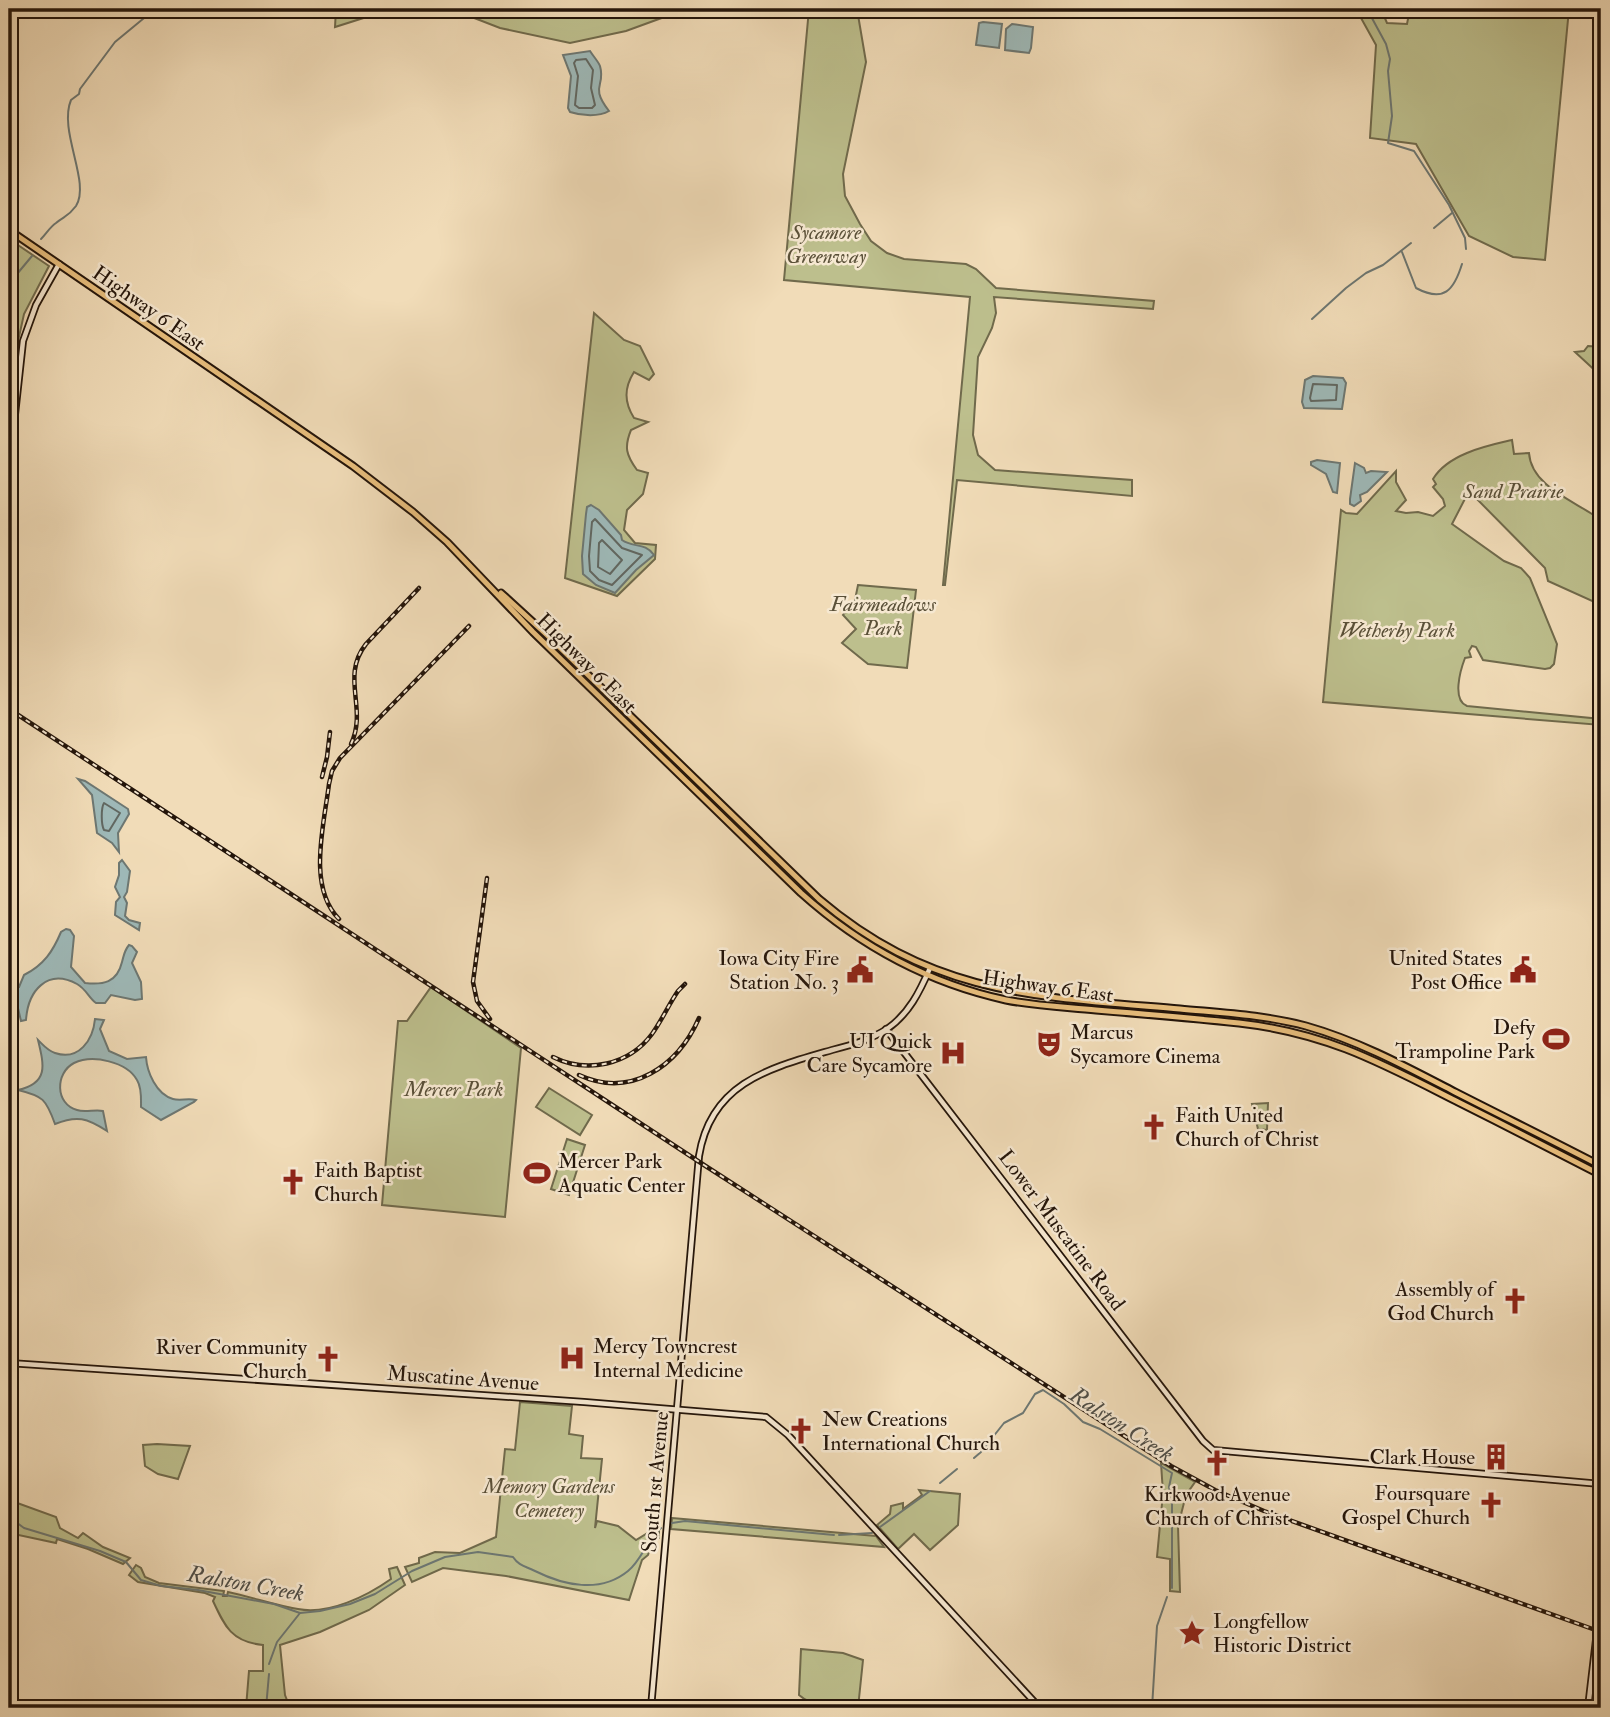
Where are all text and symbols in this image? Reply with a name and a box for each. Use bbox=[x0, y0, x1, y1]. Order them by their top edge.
park label: Sycamore Greenway bbox=[786, 219, 867, 270]
street label: Highway 6 East bbox=[87, 260, 211, 357]
park label: Sand Prairie bbox=[1462, 478, 1564, 505]
park label: Fairmeadows Park bbox=[829, 591, 937, 642]
street label: Highway 6 East bbox=[531, 607, 643, 720]
park label: Wetherby Park bbox=[1339, 617, 1455, 644]
place label: Iowa City Fire Station No. 3 bbox=[719, 945, 839, 996]
place label: United States Post Office bbox=[1388, 945, 1502, 996]
public building icon: Iowa City Fire Station No. 3 bbox=[845, 955, 875, 985]
public building icon: United States Post Office bbox=[1508, 955, 1538, 985]
street label: Highway 6 East bbox=[981, 964, 1115, 1009]
place label: Defy Trampoline Park bbox=[1395, 1014, 1536, 1065]
place label: Marcus Sycamore Cinema bbox=[1070, 1019, 1221, 1070]
sports icon: Defy Trampoline Park bbox=[1541, 1024, 1571, 1054]
place label: UI Quick Care Sycamore bbox=[807, 1028, 932, 1079]
theatre icon: Marcus Sycamore Cinema bbox=[1034, 1029, 1064, 1059]
hospital icon: UI Quick Care Sycamore bbox=[938, 1038, 968, 1068]
park label: Mercer Park bbox=[403, 1076, 503, 1103]
place label: Faith United Church of Christ bbox=[1175, 1102, 1319, 1153]
church icon: Faith United Church of Christ bbox=[1139, 1112, 1169, 1142]
street label: Lower Muscatine Road bbox=[992, 1144, 1131, 1317]
place label: Mercer Park Aquatic Center bbox=[557, 1148, 685, 1199]
place label: Faith Baptist Church bbox=[314, 1157, 423, 1208]
sports icon: Mercer Park Aquatic Center bbox=[522, 1158, 552, 1188]
church icon: Faith Baptist Church bbox=[278, 1167, 308, 1197]
place label: Assembly of God Church bbox=[1387, 1276, 1497, 1327]
church icon: Assembly of God Church bbox=[1500, 1286, 1530, 1316]
place label: Mercy Towncrest Internal Medicine bbox=[593, 1333, 743, 1384]
place label: River Community Church bbox=[155, 1334, 308, 1385]
hospital icon: Mercy Towncrest Internal Medicine bbox=[557, 1343, 587, 1373]
church icon: River Community Church bbox=[313, 1344, 343, 1374]
street label: Muscatine Avenue bbox=[386, 1360, 540, 1397]
water label: Ralston Creek bbox=[1064, 1380, 1179, 1469]
place label: New Creations International Church bbox=[822, 1406, 1000, 1457]
street label: South 1st Avenue bbox=[636, 1410, 675, 1554]
church icon: New Creations International Church bbox=[786, 1416, 816, 1446]
building icon: Clark House bbox=[1481, 1442, 1511, 1472]
place label: Clark House bbox=[1369, 1444, 1475, 1471]
church icon: Kirkwood Avenue Church of Christ bbox=[1202, 1448, 1232, 1478]
park label: Memory Gardens Cemetery bbox=[481, 1473, 616, 1524]
place label: Foursquare Gospel Church bbox=[1342, 1480, 1470, 1531]
place label: Kirkwood Avenue Church of Christ bbox=[1144, 1481, 1290, 1532]
church icon: Foursquare Gospel Church bbox=[1476, 1490, 1506, 1520]
water label: Ralston Creek bbox=[184, 1559, 307, 1608]
place label: Longfellow Historic District bbox=[1213, 1608, 1352, 1659]
place icon: Longfellow Historic District bbox=[1177, 1618, 1207, 1648]

